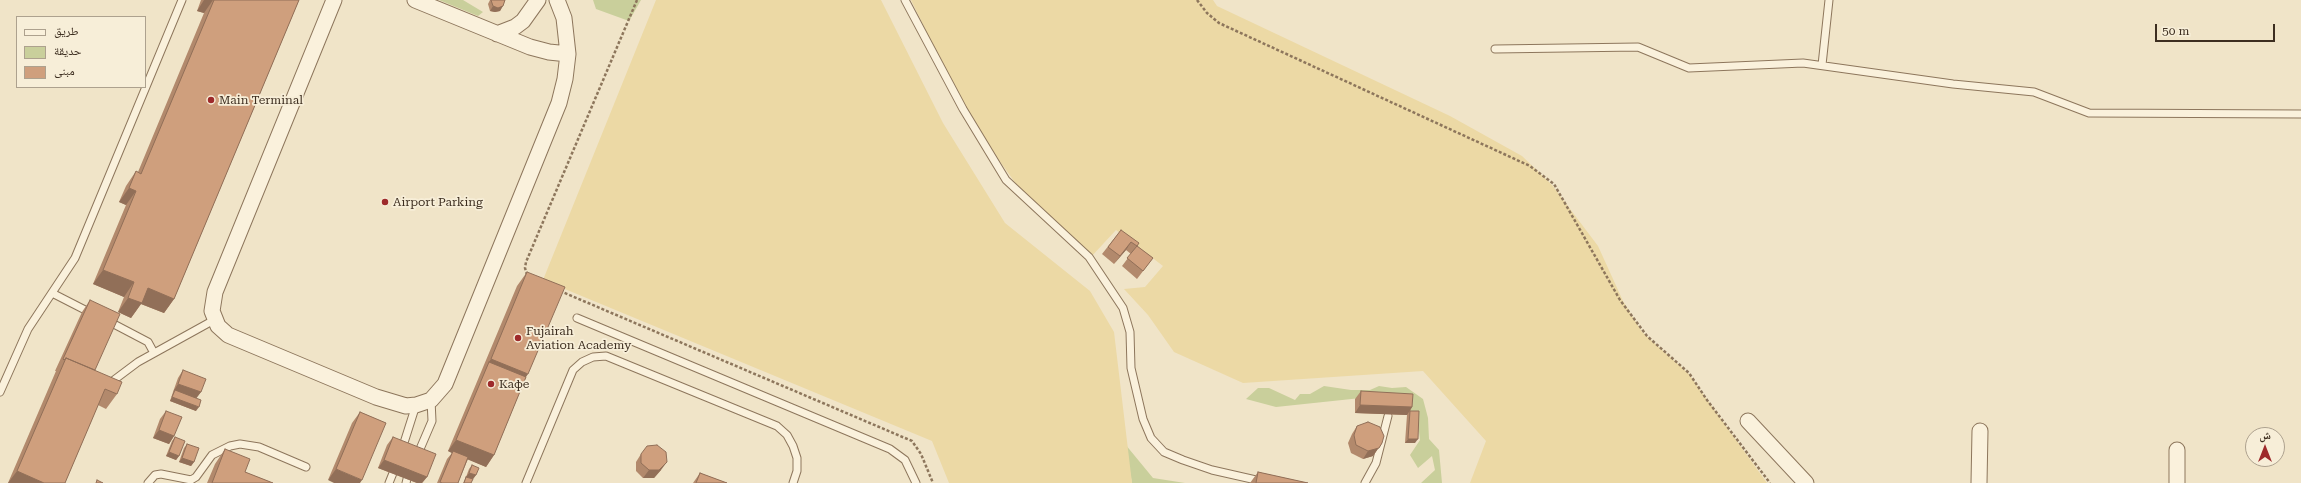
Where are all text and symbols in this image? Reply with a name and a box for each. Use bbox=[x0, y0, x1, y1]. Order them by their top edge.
legend bbox=[16, 16, 146, 88]
scale bar bbox=[2157, 16, 2277, 42]
text: طريق bbox=[54, 24, 79, 38]
text: 50 m bbox=[2162, 24, 2189, 38]
text: حديقة bbox=[54, 44, 82, 58]
text: مبنى bbox=[54, 64, 75, 78]
place label: Main Terminal bbox=[219, 93, 303, 107]
marker: Main Terminal bbox=[206, 95, 216, 105]
place label: Airport Parking bbox=[393, 195, 483, 209]
marker: Airport Parking bbox=[380, 197, 390, 207]
place label: Fujairah Aviation Academy bbox=[526, 324, 631, 352]
marker: Fujairah Aviation Academy bbox=[513, 333, 523, 343]
place label: Кафе bbox=[499, 377, 529, 391]
marker: Кафе bbox=[486, 379, 496, 389]
north arrow bbox=[2245, 427, 2285, 467]
text: ش bbox=[2259, 429, 2271, 442]

